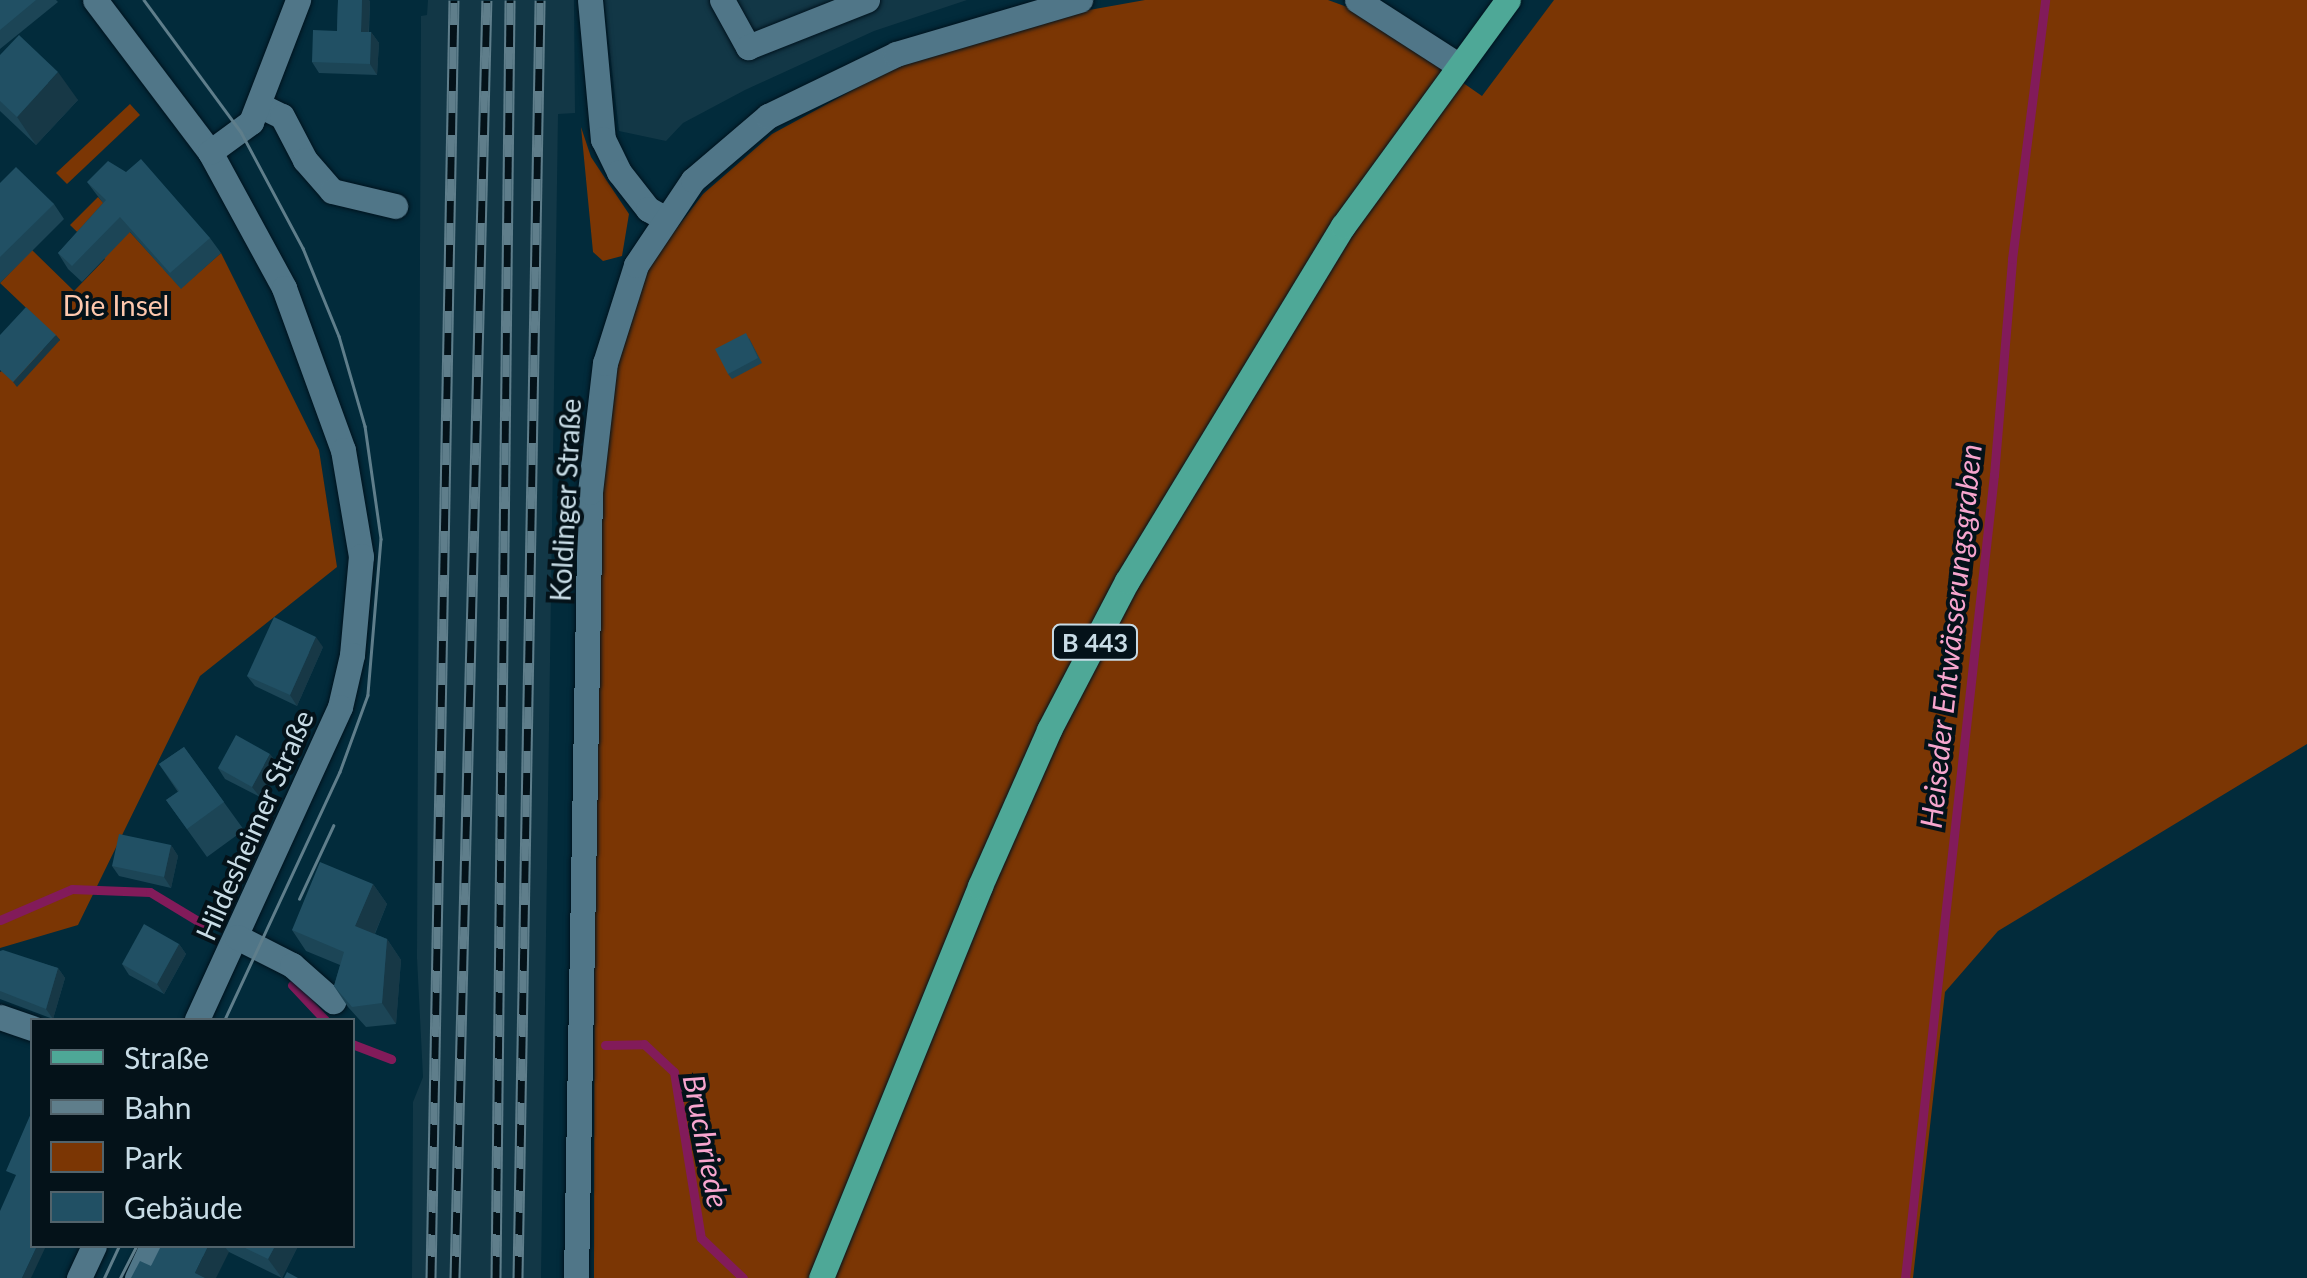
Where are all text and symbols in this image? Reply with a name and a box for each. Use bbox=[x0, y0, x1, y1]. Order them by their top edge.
park label: Die Insel bbox=[63, 288, 169, 322]
street label: Koldinger Straße bbox=[543, 397, 587, 603]
water label: Heiseder Entwässerungsgraben bbox=[1912, 442, 1988, 830]
road number: B 443 bbox=[1050, 622, 1140, 662]
street label: Hildesheimer Straße bbox=[188, 704, 320, 946]
legend bbox=[30, 1018, 355, 1248]
text: Straße bbox=[124, 1039, 209, 1075]
water label: Bruchriede bbox=[676, 1071, 738, 1211]
text: Bahn bbox=[124, 1089, 192, 1125]
text: Park bbox=[124, 1139, 183, 1175]
text: Gebäude bbox=[124, 1189, 243, 1225]

